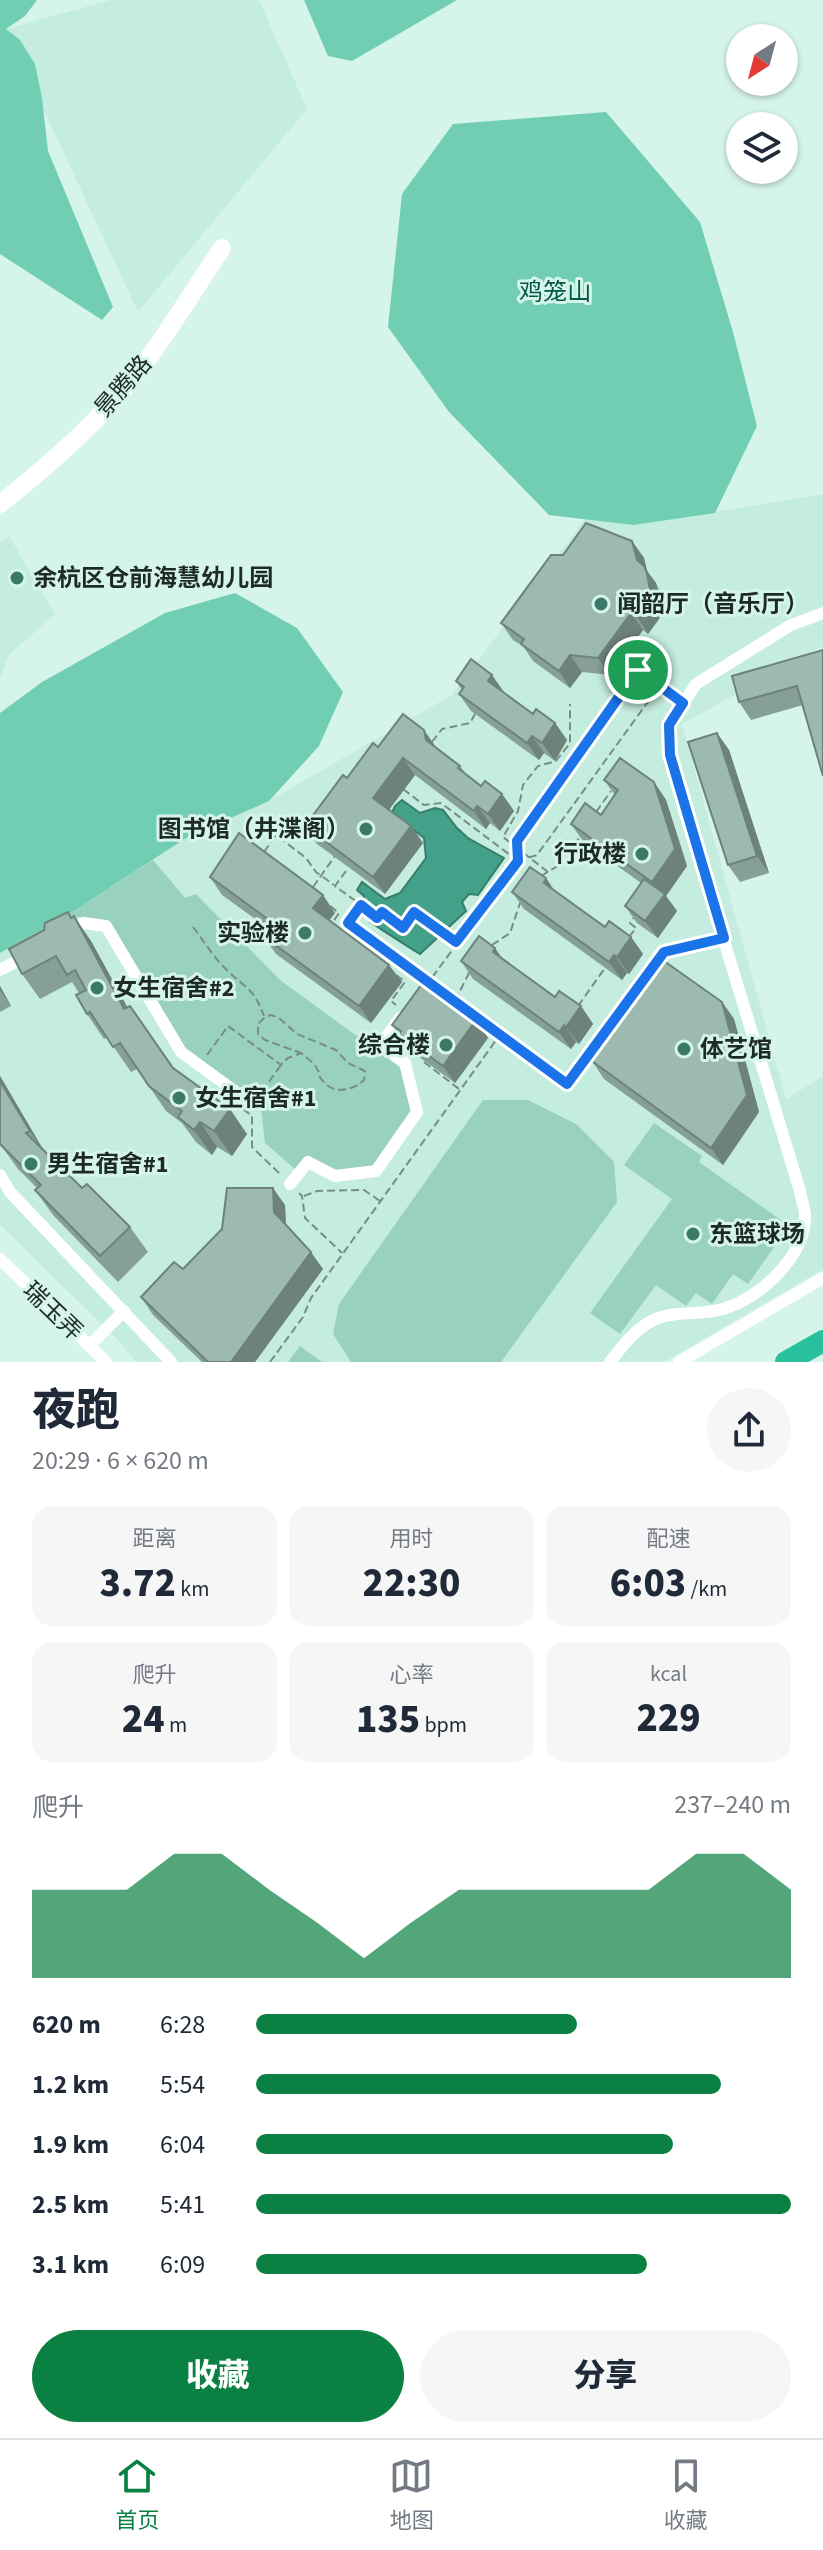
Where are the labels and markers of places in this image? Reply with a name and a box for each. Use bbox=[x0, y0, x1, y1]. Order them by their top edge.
place label: 余杭区仓前海慧幼儿园 bbox=[33, 561, 273, 596]
marker: 余杭区仓前海慧幼儿园 bbox=[8, 569, 26, 587]
place label: 闻韶厅（音乐厅） bbox=[617, 587, 809, 622]
marker: 闻韶厅（音乐厅） bbox=[592, 595, 610, 613]
pin bbox=[604, 636, 672, 704]
place label: 图书馆（井渫阁） bbox=[158, 812, 350, 847]
marker: 图书馆（井渫阁） bbox=[357, 820, 375, 838]
place label: 行政楼 bbox=[554, 837, 626, 872]
marker: 行政楼 bbox=[633, 845, 651, 863]
place label: 实验楼 bbox=[217, 916, 289, 951]
marker: 实验楼 bbox=[296, 924, 314, 942]
place label: 女生宿舍#2 bbox=[113, 971, 234, 1006]
marker: 女生宿舍#2 bbox=[88, 979, 106, 997]
place label: 综合楼 bbox=[358, 1028, 430, 1063]
place label: 体艺馆 bbox=[700, 1032, 772, 1067]
marker: 综合楼 bbox=[437, 1036, 455, 1054]
marker: 体艺馆 bbox=[675, 1040, 693, 1058]
place label: 女生宿舍#1 bbox=[195, 1081, 316, 1116]
marker: 女生宿舍#1 bbox=[170, 1089, 188, 1107]
place label: 男生宿舍#1 bbox=[47, 1147, 168, 1182]
marker: 男生宿舍#1 bbox=[22, 1155, 40, 1173]
place label: 东篮球场 bbox=[709, 1217, 805, 1252]
marker: 东篮球场 bbox=[684, 1225, 702, 1243]

